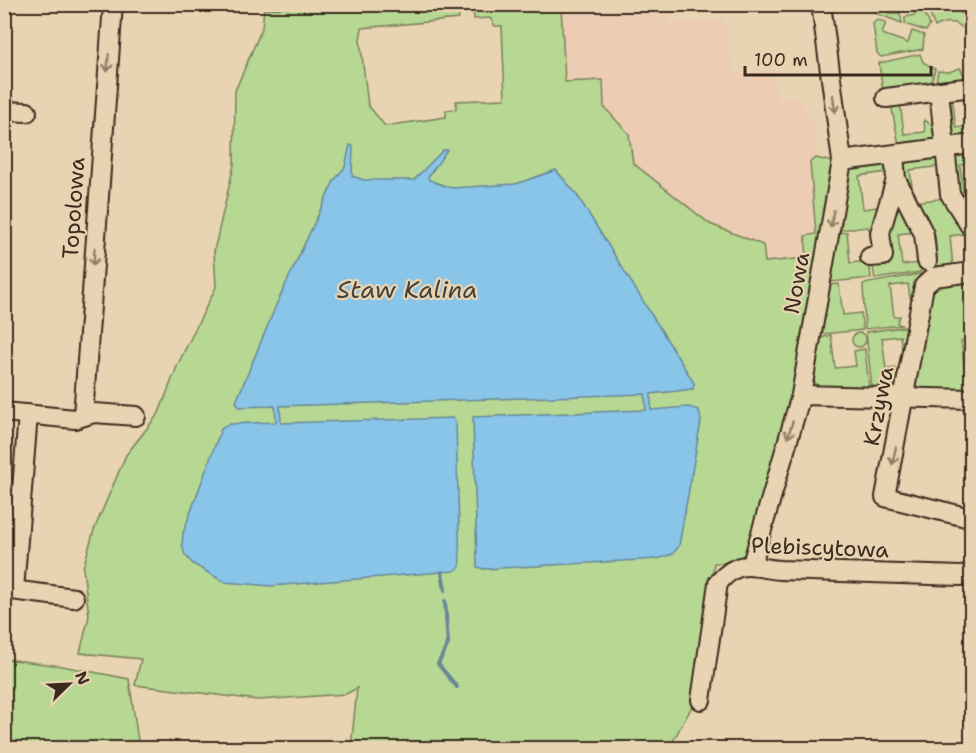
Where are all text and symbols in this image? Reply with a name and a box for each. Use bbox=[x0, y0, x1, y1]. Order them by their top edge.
scale bar bbox=[745, 39, 931, 77]
text: 100 m bbox=[754, 48, 808, 72]
one-way arrow bbox=[102, 52, 113, 72]
one-way arrow bbox=[829, 94, 840, 114]
street label: Topolowa bbox=[55, 156, 92, 260]
one-way arrow bbox=[826, 208, 837, 228]
one-way arrow bbox=[88, 247, 99, 267]
street label: Nowa bbox=[777, 250, 816, 316]
water label: Staw Kalina bbox=[337, 274, 477, 306]
street label: Krzywa bbox=[857, 363, 900, 448]
one-way arrow bbox=[784, 420, 795, 439]
one-way arrow bbox=[887, 446, 899, 465]
street label: Plebiscytowa bbox=[751, 531, 890, 564]
north arrow bbox=[39, 654, 99, 714]
text: N bbox=[70, 668, 94, 688]

